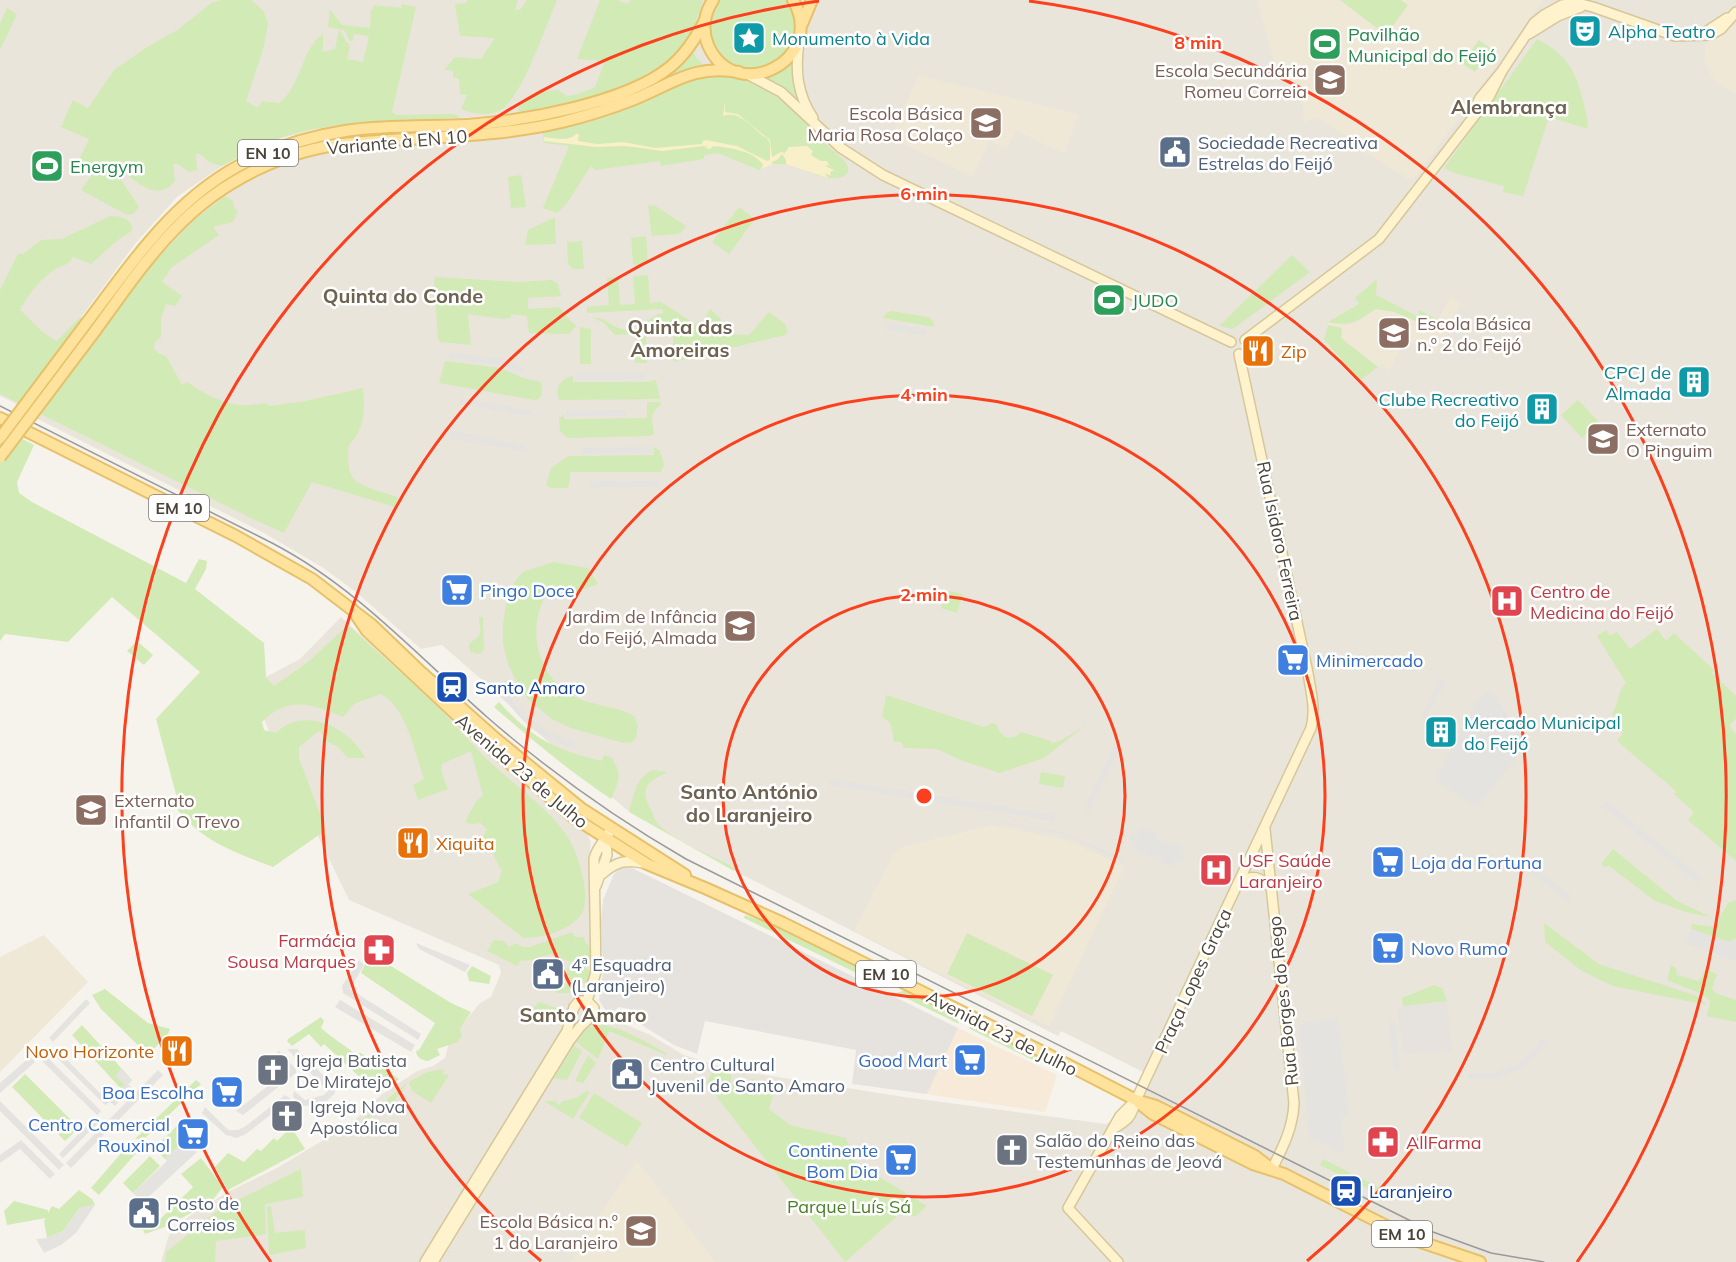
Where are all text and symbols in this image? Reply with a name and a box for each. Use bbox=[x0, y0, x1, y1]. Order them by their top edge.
theatre icon: Alpha Teatro bbox=[1567, 13, 1603, 49]
place icon: Monumento à Vida bbox=[731, 20, 767, 56]
place label: Alpha Teatro bbox=[1608, 20, 1715, 43]
place label: Pavilhão Municipal do Feijó bbox=[1348, 23, 1497, 67]
sports icon: Pavilhão Municipal do Feijó bbox=[1307, 26, 1343, 62]
place label: Monumento à Vida bbox=[772, 27, 930, 50]
text: 8 min bbox=[1174, 31, 1222, 54]
place label: Escola Secundária Romeu Correia bbox=[1155, 59, 1307, 103]
school or university icon: Escola Secundária Romeu Correia bbox=[1312, 62, 1348, 98]
district label: Alembrança bbox=[1451, 94, 1567, 119]
place label: Escola Básica Maria Rosa Colaço bbox=[807, 102, 963, 146]
school or university icon: Escola Básica Maria Rosa Colaço bbox=[968, 105, 1004, 141]
street label: Variante à EN 10 bbox=[326, 124, 468, 160]
place label: Sociedade Recreativa Estrelas do Feijó bbox=[1198, 131, 1378, 175]
public building icon: Sociedade Recreativa Estrelas do Feijó bbox=[1157, 134, 1193, 170]
road number: EN 10 bbox=[238, 140, 298, 166]
sports icon: Energym bbox=[29, 148, 65, 184]
place label: Energym bbox=[70, 155, 144, 178]
text: 6 min bbox=[900, 182, 948, 205]
sports icon: JUDO bbox=[1091, 282, 1127, 318]
district label: Quinta do Conde bbox=[323, 283, 483, 308]
place label: JUDO bbox=[1132, 289, 1178, 312]
place label: Escola Básica n.º 2 do Feijó bbox=[1417, 312, 1531, 356]
district label: Quinta das Amoreiras bbox=[627, 314, 733, 362]
school or university icon: Escola Básica n.º 2 do Feijó bbox=[1376, 315, 1412, 351]
restaurant icon: Zip bbox=[1240, 333, 1276, 369]
place label: Zip bbox=[1281, 340, 1307, 363]
place label: CPCJ de Almada bbox=[1604, 361, 1671, 405]
building icon: CPCJ de Almada bbox=[1676, 364, 1712, 400]
text: 4 min bbox=[900, 383, 948, 406]
place label: Clube Recreativo do Feijó bbox=[1378, 388, 1519, 432]
building icon: Clube Recreativo do Feijó bbox=[1524, 391, 1560, 427]
place label: Externato O Pinguim bbox=[1626, 418, 1712, 462]
school or university icon: Externato O Pinguim bbox=[1585, 421, 1621, 457]
street label: Rua Isidoro Ferreira bbox=[1252, 459, 1308, 623]
road number: EM 10 bbox=[149, 495, 209, 521]
supermarket icon: Pingo Doce bbox=[439, 572, 475, 608]
place label: Pingo Doce bbox=[480, 579, 575, 602]
place label: Centro de Medicina do Feijó bbox=[1530, 580, 1674, 624]
text: 2 min bbox=[900, 583, 948, 606]
hospital icon: Centro de Medicina do Feijó bbox=[1489, 583, 1525, 619]
place label: Jardim de Infância do Feijó, Almada bbox=[566, 605, 717, 649]
school or university icon: Jardim de Infância do Feijó, Almada bbox=[722, 608, 758, 644]
supermarket icon: Minimercado bbox=[1275, 642, 1311, 678]
place label: Minimercado bbox=[1316, 649, 1423, 672]
station icon: Santo Amaro bbox=[434, 669, 470, 705]
place label: Santo Amaro bbox=[475, 676, 585, 699]
street label: Avenida 23 de Julho bbox=[451, 709, 593, 833]
place label: Mercado Municipal do Feijó bbox=[1464, 711, 1621, 755]
building icon: Mercado Municipal do Feijó bbox=[1423, 714, 1459, 750]
district label: Santo António do Laranjeiro bbox=[680, 779, 818, 827]
centre of rings bbox=[914, 786, 934, 806]
place label: Externato Infantil O Trevo bbox=[114, 789, 240, 833]
school or university icon: Externato Infantil O Trevo bbox=[73, 792, 109, 828]
restaurant icon: Xiquita bbox=[395, 825, 431, 861]
place label: Xiquita bbox=[436, 832, 495, 855]
supermarket icon: Loja da Fortuna bbox=[1370, 844, 1406, 880]
place label: USF Saúde Laranjeiro bbox=[1239, 849, 1331, 893]
place label: Loja da Fortuna bbox=[1411, 851, 1542, 874]
hospital icon: USF Saúde Laranjeiro bbox=[1198, 852, 1234, 888]
street label: Praça Lopes Graça bbox=[1149, 905, 1237, 1057]
street label: Rua Borges do Rego bbox=[1263, 915, 1303, 1087]
place label: Farmácia Sousa Marques bbox=[227, 929, 356, 973]
supermarket icon: Novo Rumo bbox=[1370, 930, 1406, 966]
pharmacy icon: Farmácia Sousa Marques bbox=[361, 932, 397, 968]
place label: Novo Rumo bbox=[1411, 937, 1508, 960]
place label: 4ª Esquadra (Laranjeiro) bbox=[571, 953, 672, 997]
public building icon: 4ª Esquadra (Laranjeiro) bbox=[530, 956, 566, 992]
road number: EM 10 bbox=[856, 961, 916, 987]
street label: Avenida 23 de Julho bbox=[923, 985, 1081, 1081]
district label: Santo Amaro bbox=[519, 1002, 647, 1027]
restaurant icon: Novo Horizonte bbox=[159, 1033, 195, 1069]
place label: Novo Horizonte bbox=[25, 1040, 154, 1063]
supermarket icon: Good Mart bbox=[952, 1042, 988, 1078]
place label: Igreja Batista De Miratejo bbox=[296, 1049, 407, 1093]
place label: Good Mart bbox=[858, 1049, 947, 1072]
church icon: Igreja Batista De Miratejo bbox=[255, 1052, 291, 1088]
place label: Centro Cultural Juvenil de Santo Amaro bbox=[650, 1053, 845, 1097]
public building icon: Centro Cultural Juvenil de Santo Amaro bbox=[609, 1056, 645, 1092]
supermarket icon: Boa Escolha bbox=[209, 1074, 245, 1110]
place label: Boa Escolha bbox=[102, 1081, 204, 1104]
place label: Igreja Nova Apostólica bbox=[310, 1095, 405, 1139]
church icon: Igreja Nova Apostólica bbox=[269, 1098, 305, 1134]
place label: Centro Comercial Rouxinol bbox=[28, 1113, 170, 1157]
supermarket icon: Centro Comercial Rouxinol bbox=[175, 1116, 211, 1152]
pharmacy icon: AllFarma bbox=[1365, 1124, 1401, 1160]
place label: Salão do Reino das Testemunhas de Jeová bbox=[1035, 1129, 1222, 1173]
place label: AllFarma bbox=[1406, 1131, 1482, 1154]
church icon: Salão do Reino das Testemunhas de Jeová bbox=[994, 1132, 1030, 1168]
place label: Continente Bom Dia bbox=[788, 1139, 878, 1183]
supermarket icon: Continente Bom Dia bbox=[883, 1142, 919, 1178]
station icon: Laranjeiro bbox=[1328, 1173, 1364, 1209]
place label: Laranjeiro bbox=[1369, 1180, 1452, 1203]
place label: Posto de Correios bbox=[167, 1192, 239, 1236]
public building icon: Posto de Correios bbox=[126, 1195, 162, 1231]
park label: Parque Luís Sá bbox=[787, 1195, 911, 1218]
place label: Escola Básica n.º 1 do Laranjeiro bbox=[479, 1210, 618, 1254]
school or university icon: Escola Básica n.º 1 do Laranjeiro bbox=[623, 1213, 659, 1249]
road number: EM 10 bbox=[1372, 1221, 1432, 1247]

